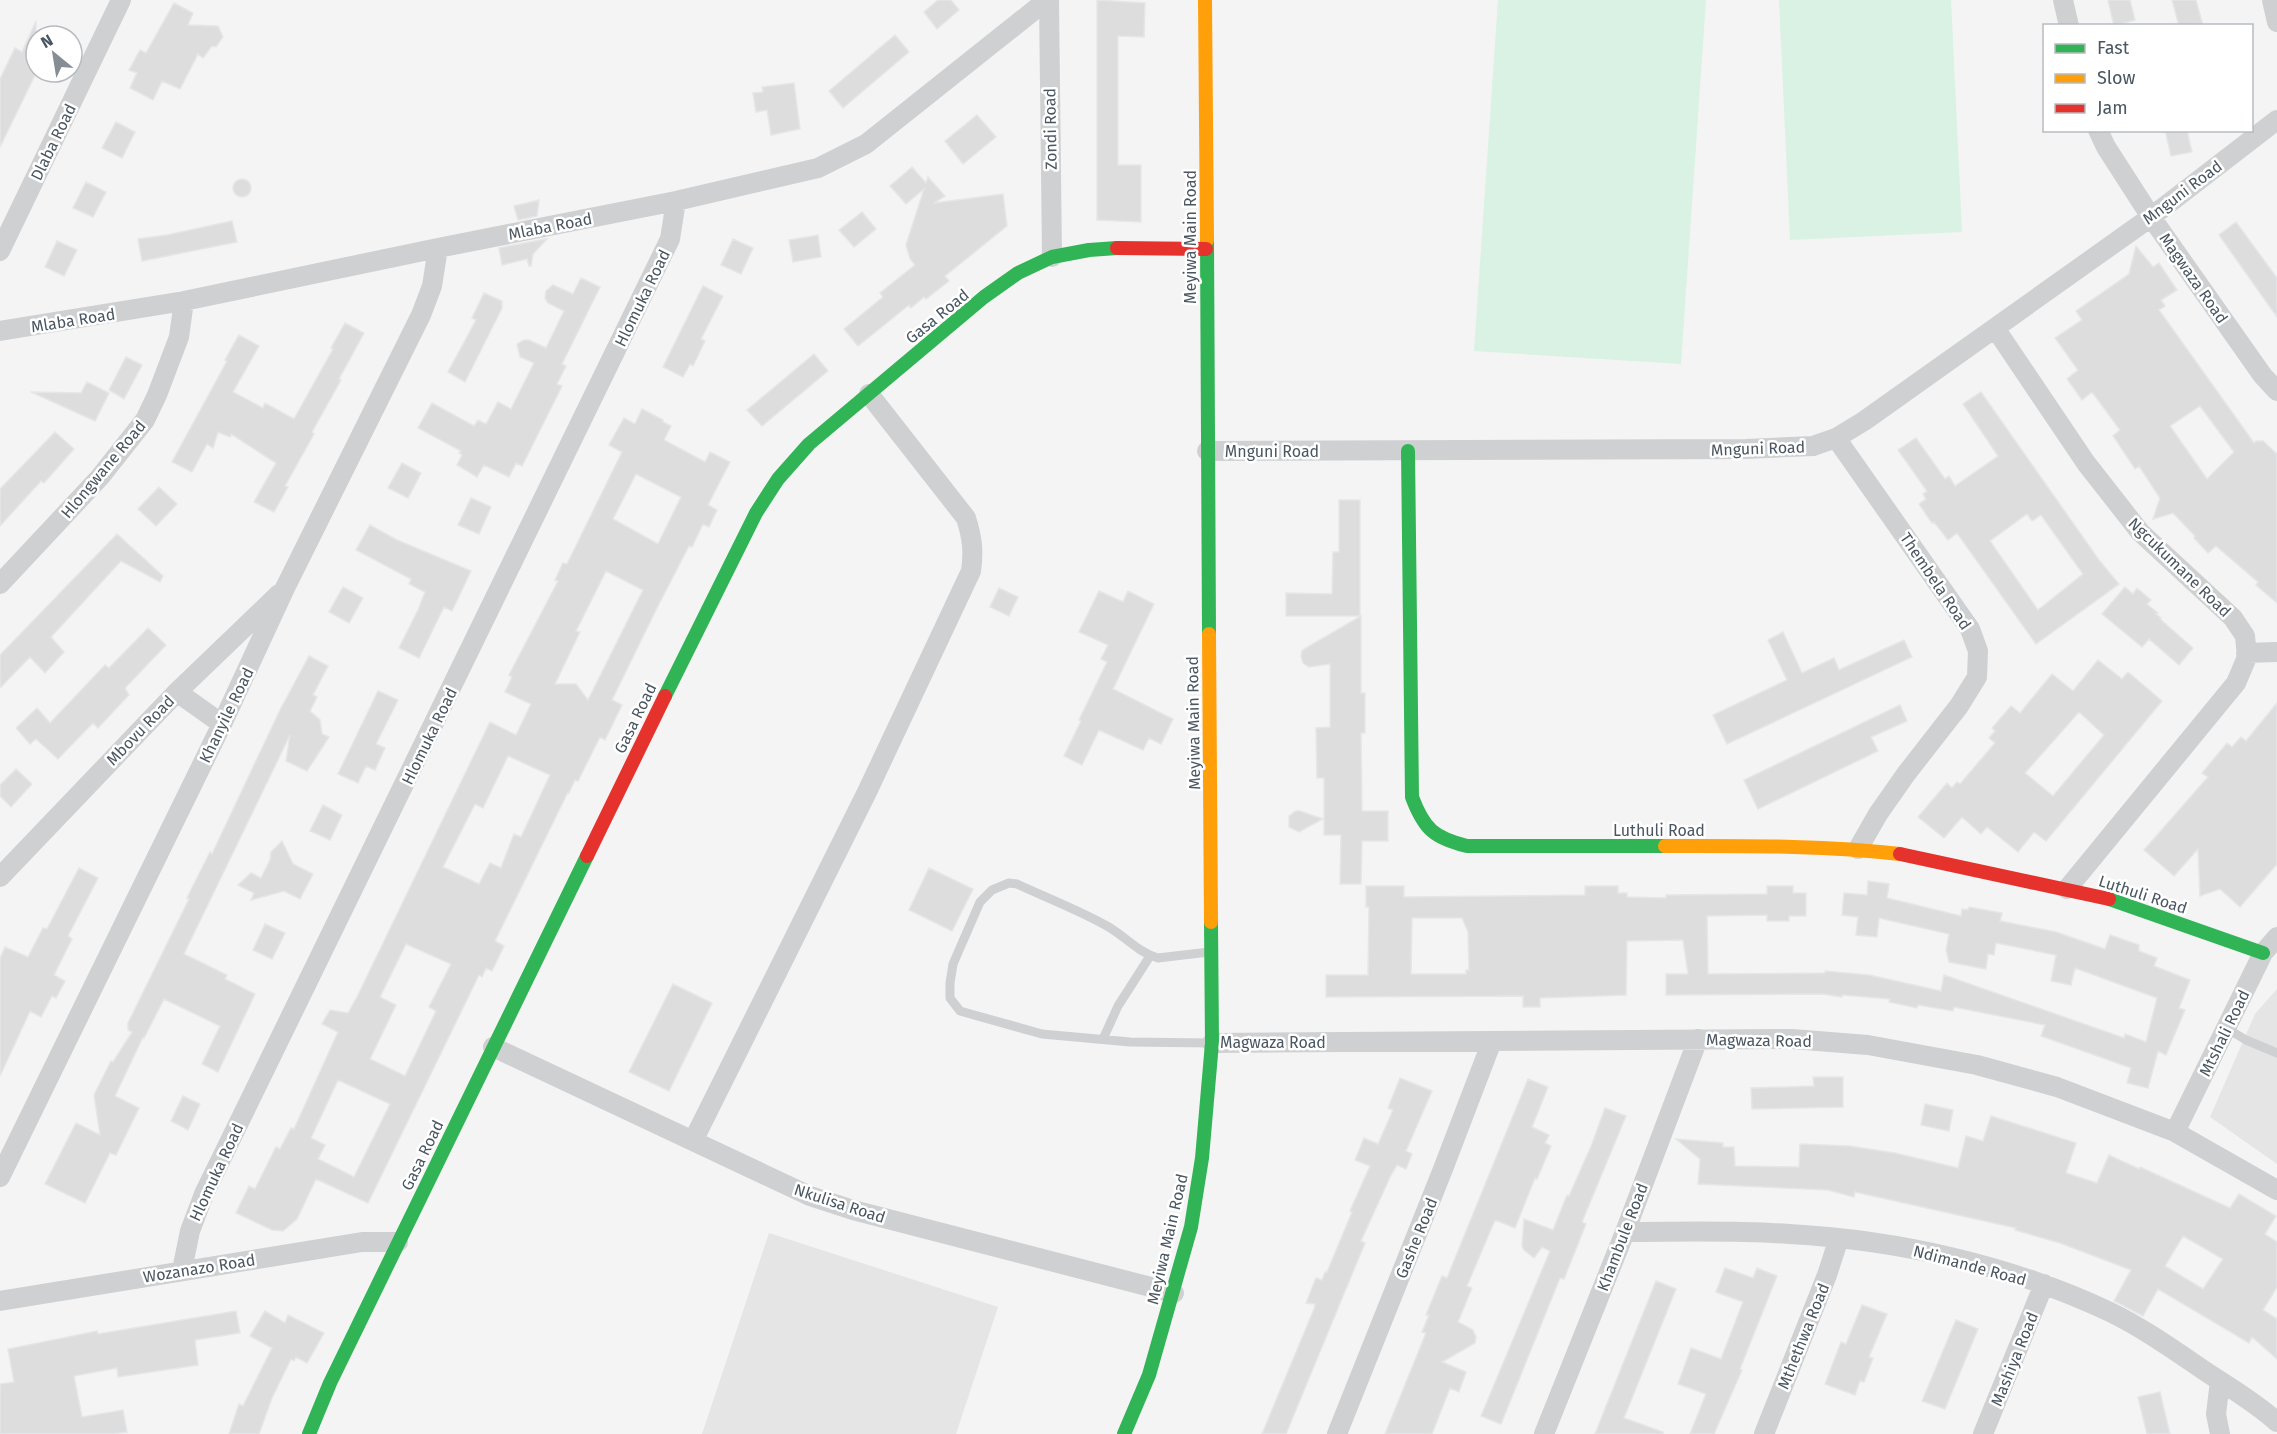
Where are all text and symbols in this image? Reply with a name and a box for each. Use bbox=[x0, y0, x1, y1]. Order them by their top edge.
north arrow bbox=[24, 24, 84, 84]
legend bbox=[2043, 24, 2253, 132]
text: N bbox=[37, 31, 56, 52]
text: Fast bbox=[2097, 37, 2130, 59]
text: Slow bbox=[2097, 67, 2136, 89]
street label: Zondi Road bbox=[1040, 88, 1061, 170]
text: Jam bbox=[2097, 97, 2128, 119]
street label: Dlaba Road bbox=[27, 101, 80, 184]
street label: Mnguni Road bbox=[2139, 156, 2226, 228]
street label: Meyiwa Main Road bbox=[1181, 170, 1200, 304]
street label: Mlaba Road bbox=[507, 209, 594, 244]
street label: Magwaza Road bbox=[2155, 229, 2232, 327]
street label: Hlomuka Road bbox=[611, 247, 674, 350]
street label: Gasa Road bbox=[902, 285, 973, 348]
street label: Mlaba Road bbox=[30, 304, 117, 337]
street label: Hlongwane Road bbox=[57, 417, 150, 522]
street label: Mnguni Road bbox=[1711, 437, 1805, 460]
street label: Mnguni Road bbox=[1225, 442, 1319, 461]
street label: Ngcukumane Road bbox=[2125, 514, 2235, 621]
street label: Thembela Road bbox=[1896, 529, 1975, 633]
street label: Meyiwa Main Road bbox=[1183, 656, 1204, 790]
street label: Khanyile Road bbox=[195, 664, 258, 766]
street label: Gasa Road bbox=[610, 680, 661, 756]
street label: Hlomuka Road bbox=[398, 685, 461, 788]
street label: Mbovu Road bbox=[102, 692, 178, 769]
street label: Luthuli Road bbox=[1613, 821, 1705, 840]
street label: Luthuli Road bbox=[2096, 871, 2189, 918]
street label: Mtshali Road bbox=[2195, 987, 2254, 1080]
street label: Magwaza Road bbox=[1706, 1030, 1812, 1051]
street label: Magwaza Road bbox=[1220, 1033, 1326, 1052]
street label: Gasa Road bbox=[397, 1117, 448, 1193]
street label: Hlomuka Road bbox=[186, 1120, 247, 1224]
street label: Meyiwa Main Road bbox=[1143, 1172, 1192, 1306]
street label: Nkulisa Road bbox=[792, 1180, 888, 1227]
street label: Khambule Road bbox=[1593, 1180, 1652, 1294]
street label: Gashe Road bbox=[1392, 1195, 1441, 1281]
street label: Ndimande Road bbox=[1911, 1241, 2028, 1290]
street label: Wozanazo Road bbox=[142, 1250, 256, 1287]
street label: Mthethwa Road bbox=[1774, 1280, 1833, 1392]
street label: Mashiya Road bbox=[1987, 1309, 2042, 1409]

